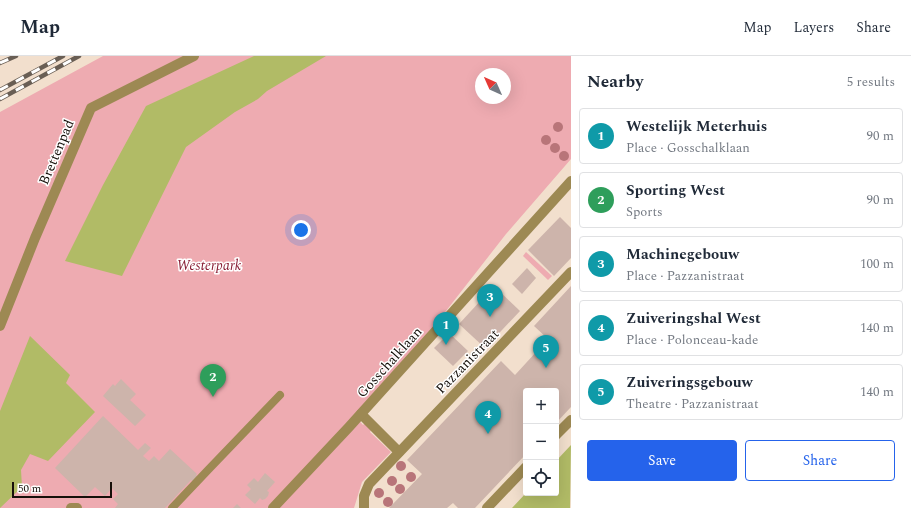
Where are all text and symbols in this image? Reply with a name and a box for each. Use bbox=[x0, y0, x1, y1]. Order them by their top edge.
text: Map bbox=[20, 13, 60, 42]
text: Map bbox=[743, 17, 772, 38]
text: Layers bbox=[794, 17, 834, 38]
text: Share bbox=[856, 17, 891, 38]
north arrow bbox=[475, 68, 511, 104]
text: Nearby bbox=[587, 69, 643, 95]
text: 5 results bbox=[847, 72, 895, 92]
text: Westelijk Meterhuis bbox=[626, 115, 767, 138]
street label: Brettenpad bbox=[33, 116, 80, 188]
text: 1 bbox=[597, 126, 605, 146]
text: 90 m bbox=[867, 126, 894, 146]
text: Place · Gosschalklaan bbox=[626, 138, 750, 158]
text: Sporting West bbox=[626, 179, 725, 202]
text: 2 bbox=[597, 190, 605, 210]
text: 90 m bbox=[867, 190, 894, 210]
text: Sports bbox=[626, 202, 663, 222]
your location bbox=[291, 220, 311, 240]
text: Machinegebouw bbox=[626, 243, 739, 266]
text: 3 bbox=[597, 254, 605, 274]
text: 100 m bbox=[860, 254, 894, 274]
park label: Westerpark bbox=[177, 255, 242, 276]
text: Place · Pazzanistraat bbox=[626, 266, 744, 286]
pin: 3 bbox=[477, 284, 503, 317]
text: Zuiveringshal West bbox=[626, 307, 761, 330]
pin: 1 bbox=[433, 312, 459, 345]
text: 4 bbox=[597, 318, 605, 338]
text: 140 m bbox=[860, 318, 894, 338]
street label: Gosschalklaan bbox=[352, 322, 427, 403]
street label: Pazzanistraat bbox=[431, 324, 504, 399]
text: Place · Polonceau-kade bbox=[626, 330, 758, 350]
pin: 5 bbox=[533, 335, 559, 368]
pin: 2 bbox=[200, 364, 226, 397]
text: Zuiveringsgebouw bbox=[626, 371, 753, 394]
text: 5 bbox=[597, 382, 605, 402]
text: 140 m bbox=[860, 382, 894, 402]
map controls bbox=[523, 388, 559, 496]
button: + bbox=[523, 388, 559, 424]
text: Theatre · Pazzanistraat bbox=[626, 394, 759, 414]
pin: 4 bbox=[475, 401, 501, 434]
button: − bbox=[523, 424, 559, 460]
button: Save bbox=[587, 440, 737, 481]
button: Share bbox=[745, 440, 895, 481]
button: locate bbox=[523, 460, 559, 496]
scale bar bbox=[12, 480, 112, 499]
text: 50 m bbox=[18, 480, 41, 497]

